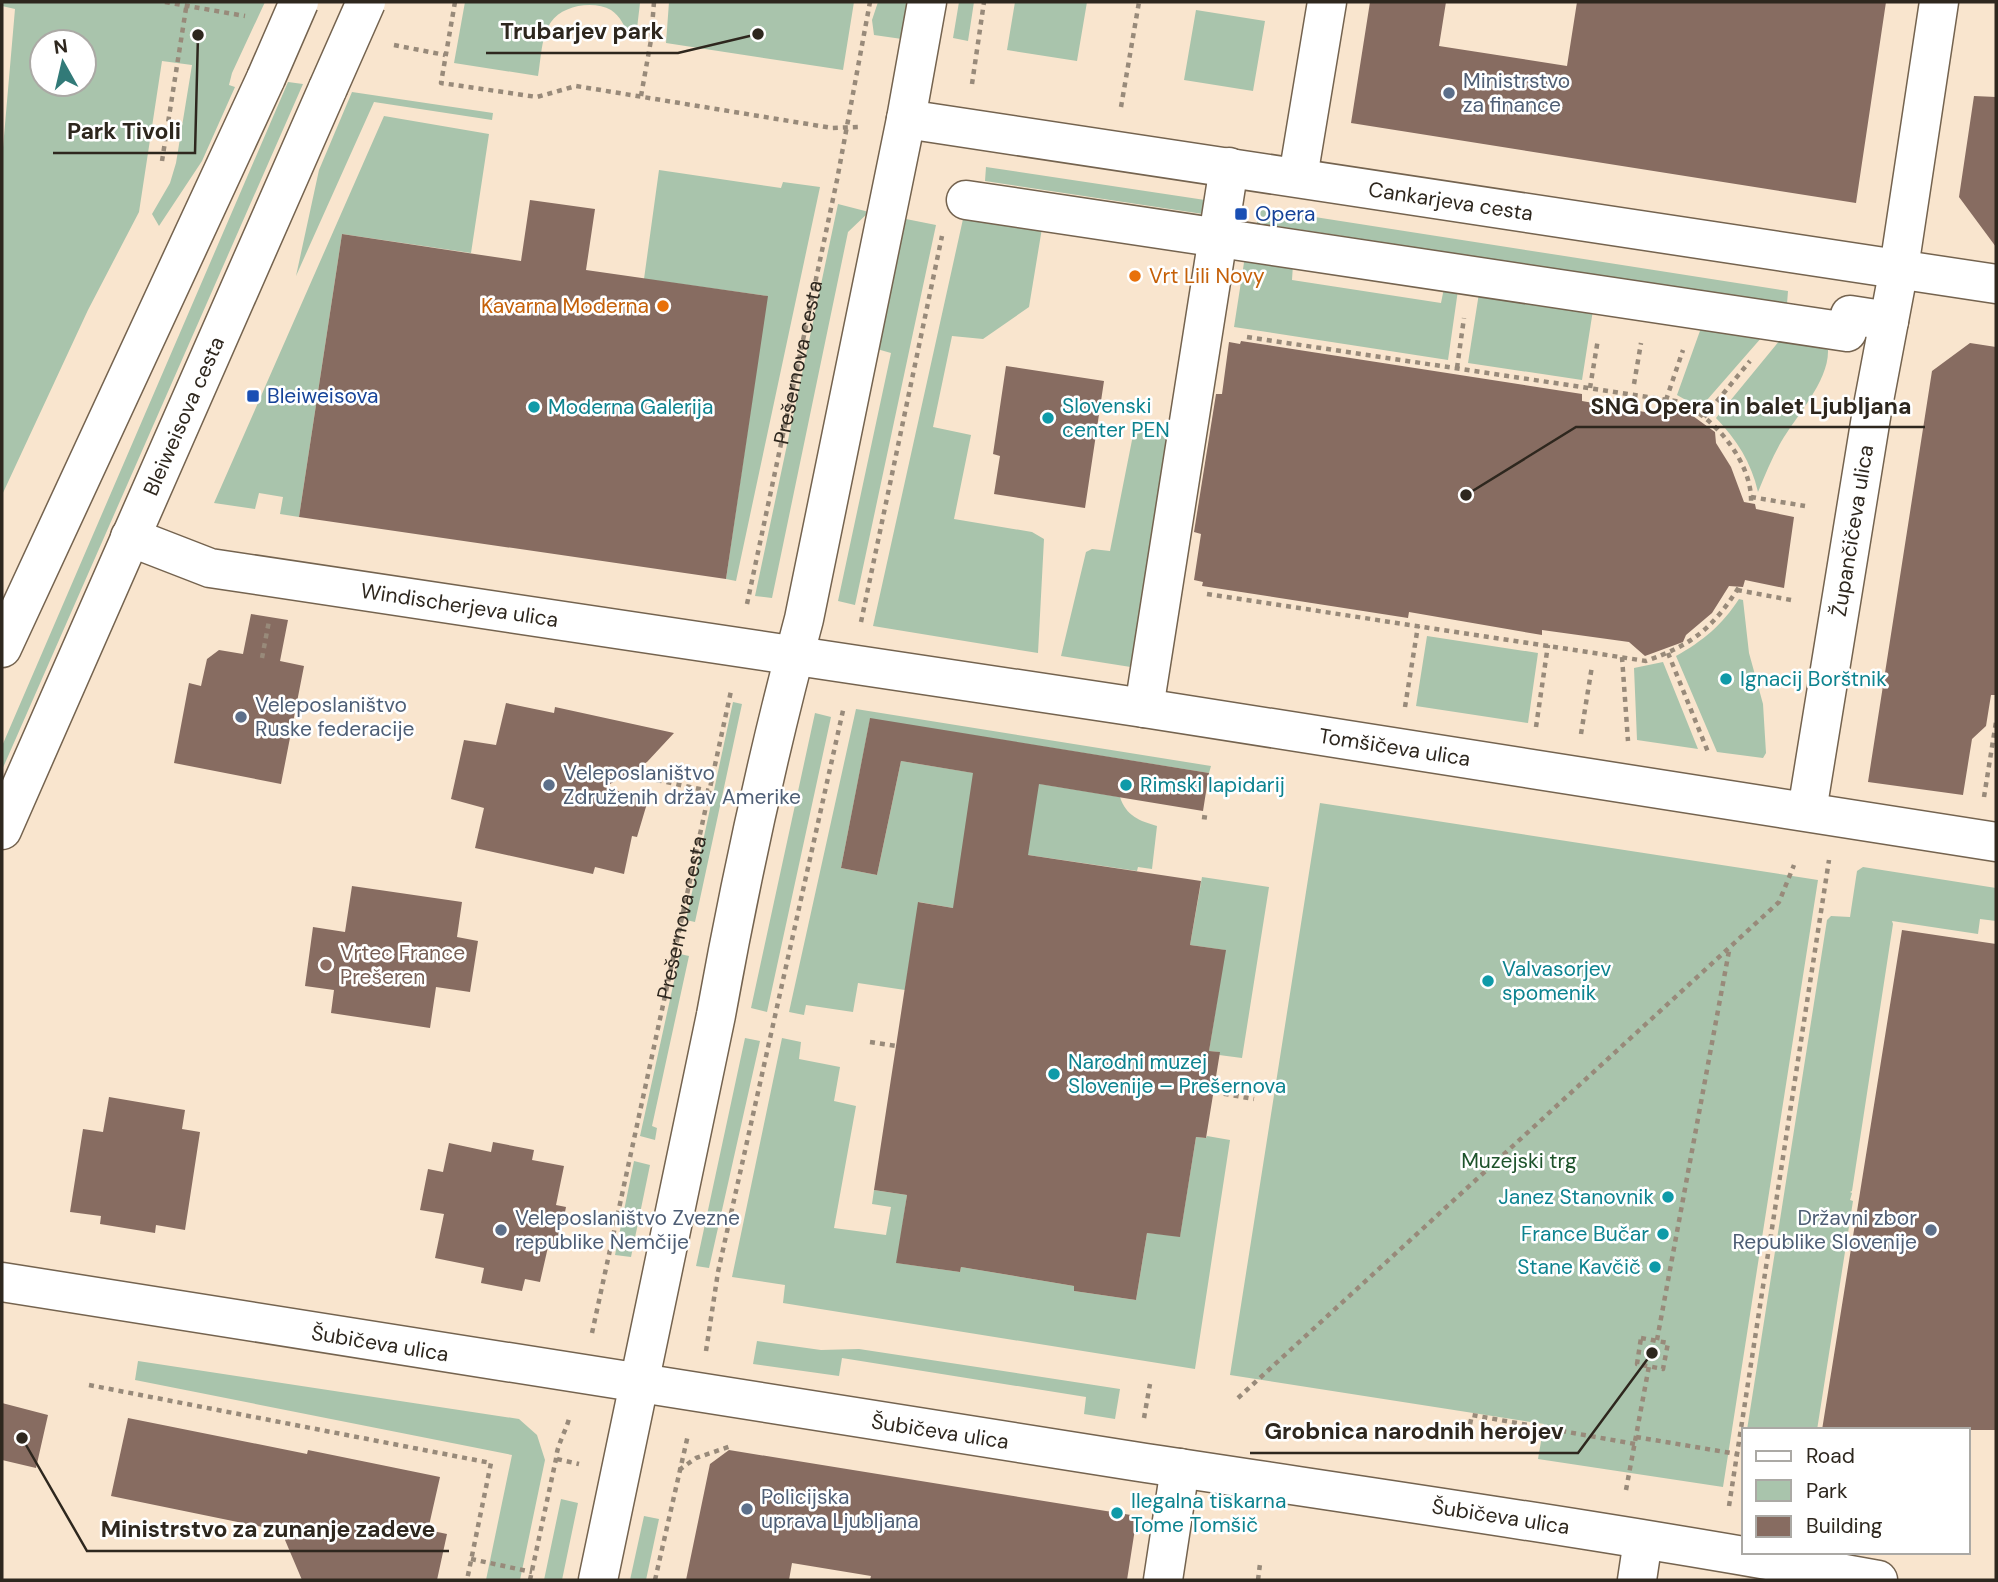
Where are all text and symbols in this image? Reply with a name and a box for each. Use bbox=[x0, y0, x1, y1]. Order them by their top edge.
callout: Trubarjev park bbox=[486, 9, 678, 53]
text: Trubarjev park bbox=[500, 16, 664, 46]
north arrow bbox=[28, 28, 98, 98]
text: N bbox=[52, 33, 69, 60]
place label: Ministrstvo za finance bbox=[1463, 67, 1570, 119]
marker: Ministrstvo za finance bbox=[1441, 85, 1457, 101]
callout: Park Tivoli bbox=[53, 109, 195, 153]
text: Park Tivoli bbox=[67, 116, 181, 146]
street label: Cankarjeva cesta bbox=[1367, 175, 1535, 228]
place label: Opera bbox=[1255, 200, 1316, 228]
marker: Opera bbox=[1233, 206, 1249, 222]
place label: Vrt Lili Novy bbox=[1149, 262, 1265, 290]
marker: Vrt Lili Novy bbox=[1127, 268, 1143, 284]
street label: Prešernova cesta bbox=[767, 278, 829, 447]
place label: Kavarna Moderna bbox=[481, 292, 649, 320]
marker: Kavarna Moderna bbox=[655, 298, 671, 314]
street label: Bleiweisova cesta bbox=[137, 332, 231, 500]
place label: Bleiweisova bbox=[267, 382, 378, 410]
callout: SNG Opera in balet Ljubljana bbox=[1576, 383, 1925, 427]
marker: Bleiweisova bbox=[245, 388, 261, 404]
text: SNG Opera in balet Ljubljana bbox=[1591, 391, 1911, 421]
place label: Slovenski center PEN bbox=[1062, 392, 1170, 444]
place label: Moderna Galerija bbox=[548, 393, 713, 421]
marker: Moderna Galerija bbox=[526, 399, 542, 415]
marker: Slovenski center PEN bbox=[1040, 410, 1056, 426]
street label: Župančičeva ulica bbox=[1825, 443, 1880, 619]
street label: Windischerjeva ulica bbox=[359, 577, 560, 634]
place label: Ignacij Borštnik bbox=[1740, 665, 1887, 693]
marker: Ignacij Borštnik bbox=[1718, 671, 1734, 687]
place label: Veleposlaništvo Ruske federacije bbox=[255, 691, 414, 743]
marker: Veleposlaništvo Ruske federacije bbox=[233, 709, 249, 725]
street label: Tomšičeva ulica bbox=[1317, 722, 1472, 773]
place label: Veleposlaništvo Združenih držav Amerike bbox=[563, 759, 801, 811]
place label: Rimski lapidarij bbox=[1140, 771, 1285, 799]
marker: Veleposlaništvo Združenih držav Amerike bbox=[541, 777, 557, 793]
marker: Rimski lapidarij bbox=[1118, 777, 1134, 793]
street label: Prešernova cesta bbox=[651, 833, 713, 1002]
place label: Vrtec France Prešeren bbox=[340, 939, 465, 991]
place label: Valvasorjev spomenik bbox=[1502, 955, 1611, 1007]
marker: Vrtec France Prešeren bbox=[318, 957, 334, 973]
marker: Valvasorjev spomenik bbox=[1480, 973, 1496, 989]
place label: Narodni muzej Slovenije – Prešernova bbox=[1068, 1048, 1286, 1100]
marker: Narodni muzej Slovenije – Prešernova bbox=[1046, 1066, 1062, 1082]
park label: Muzejski trg bbox=[1461, 1147, 1577, 1175]
place label: Janez Stanovnik bbox=[1498, 1183, 1654, 1211]
marker: Janez Stanovnik bbox=[1660, 1189, 1676, 1205]
place label: Veleposlaništvo Zvezne republike Nemčije bbox=[515, 1204, 740, 1256]
place label: Državni zbor Republike Slovenije bbox=[1732, 1204, 1917, 1256]
place label: France Bučar bbox=[1521, 1220, 1649, 1248]
marker: Veleposlaništvo Zvezne republike Nemčije bbox=[493, 1222, 509, 1238]
marker: Državni zbor Republike Slovenije bbox=[1923, 1222, 1939, 1238]
marker: France Bučar bbox=[1655, 1226, 1671, 1242]
place label: Stane Kavčič bbox=[1517, 1253, 1641, 1281]
marker: Stane Kavčič bbox=[1647, 1259, 1663, 1275]
street label: Šubičeva ulica bbox=[309, 1319, 451, 1368]
street label: Šubičeva ulica bbox=[869, 1407, 1011, 1456]
callout: Grobnica narodnih herojev bbox=[1250, 1409, 1578, 1453]
text: Grobnica narodnih herojev bbox=[1264, 1416, 1564, 1446]
legend bbox=[1742, 1428, 1970, 1554]
text: Road bbox=[1806, 1442, 1855, 1470]
text: Park bbox=[1806, 1477, 1848, 1505]
place label: Policijska uprava Ljubljana bbox=[761, 1483, 919, 1535]
place label: Ilegalna tiskarna Tome Tomšič bbox=[1131, 1487, 1286, 1539]
street label: Šubičeva ulica bbox=[1430, 1492, 1571, 1541]
marker: Policijska uprava Ljubljana bbox=[739, 1501, 755, 1517]
marker: Ilegalna tiskarna Tome Tomšič bbox=[1109, 1505, 1125, 1521]
callout: Ministrstvo za zunanje zadeve bbox=[87, 1507, 449, 1551]
text: Building bbox=[1806, 1512, 1883, 1540]
text: Ministrstvo za zunanje zadeve bbox=[101, 1514, 435, 1544]

